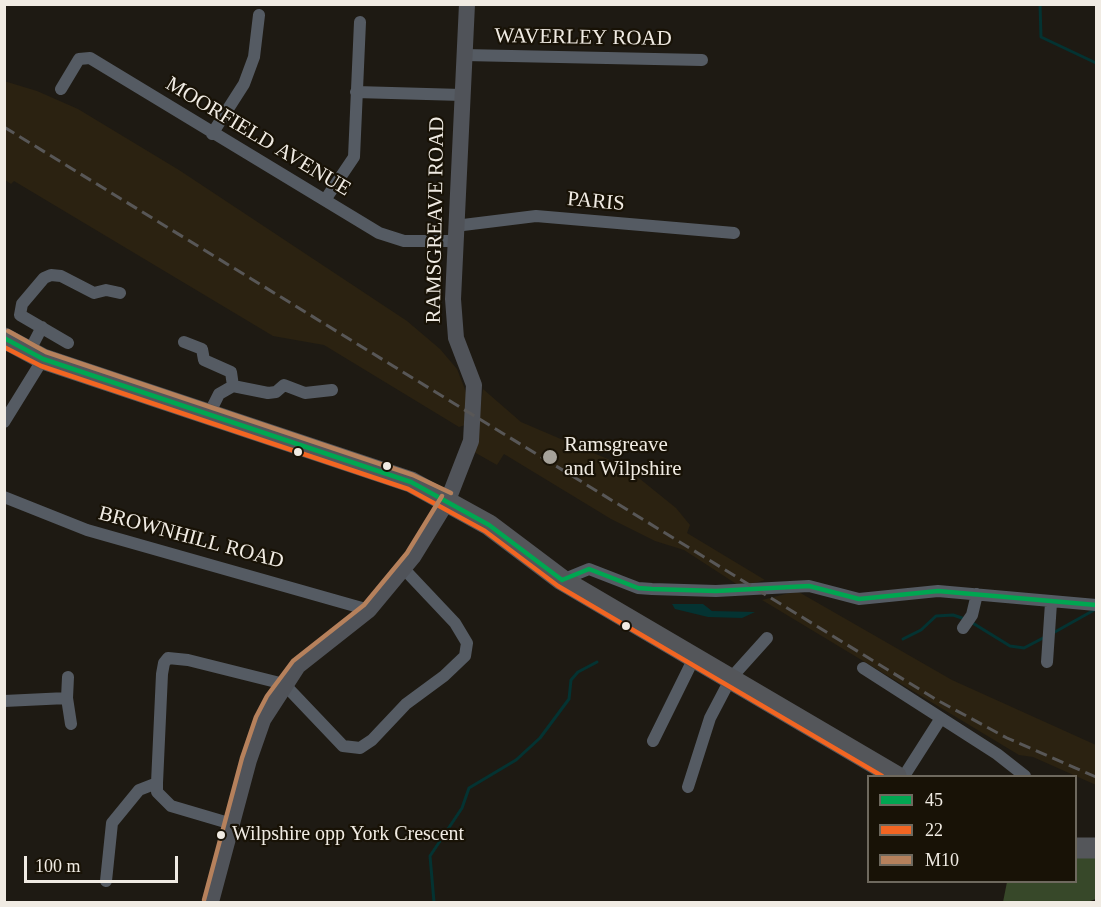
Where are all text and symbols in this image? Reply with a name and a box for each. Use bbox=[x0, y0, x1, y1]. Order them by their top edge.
street label: WAVERLEY ROAD bbox=[494, 24, 672, 52]
street label: MOORFIELD AVENUE bbox=[161, 72, 355, 202]
street label: RAMSGREAVE ROAD bbox=[422, 116, 450, 324]
street label: PARIS bbox=[566, 187, 626, 217]
place label: Ramsgreave and Wilpshire bbox=[564, 432, 682, 482]
unlabelled marker bbox=[292, 446, 304, 458]
marker: Ramsgreave and Wilpshire bbox=[541, 448, 559, 466]
unlabelled marker bbox=[381, 460, 393, 472]
street label: BROWNHILL ROAD bbox=[96, 501, 286, 575]
unlabelled marker bbox=[620, 620, 632, 632]
legend bbox=[867, 775, 1077, 883]
text: 45 bbox=[925, 790, 943, 810]
text: 22 bbox=[925, 820, 943, 840]
place label: Wilpshire opp York Crescent bbox=[232, 823, 464, 847]
marker: Wilpshire opp York Crescent bbox=[215, 829, 227, 841]
scale bar bbox=[27, 844, 182, 882]
text: M10 bbox=[925, 850, 959, 870]
text: 100 m bbox=[35, 856, 81, 876]

